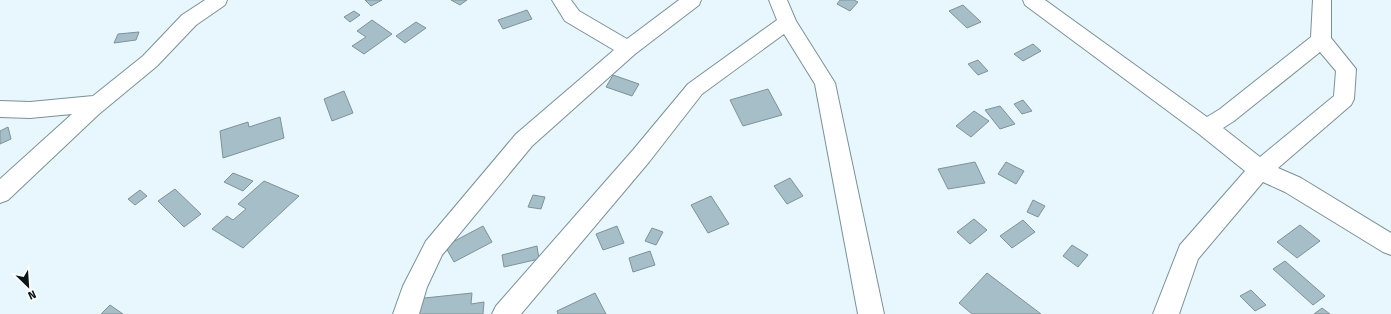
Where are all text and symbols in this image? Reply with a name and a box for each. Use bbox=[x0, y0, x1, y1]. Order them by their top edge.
north arrow bbox=[8, 266, 48, 306]
text: N bbox=[26, 287, 38, 302]

